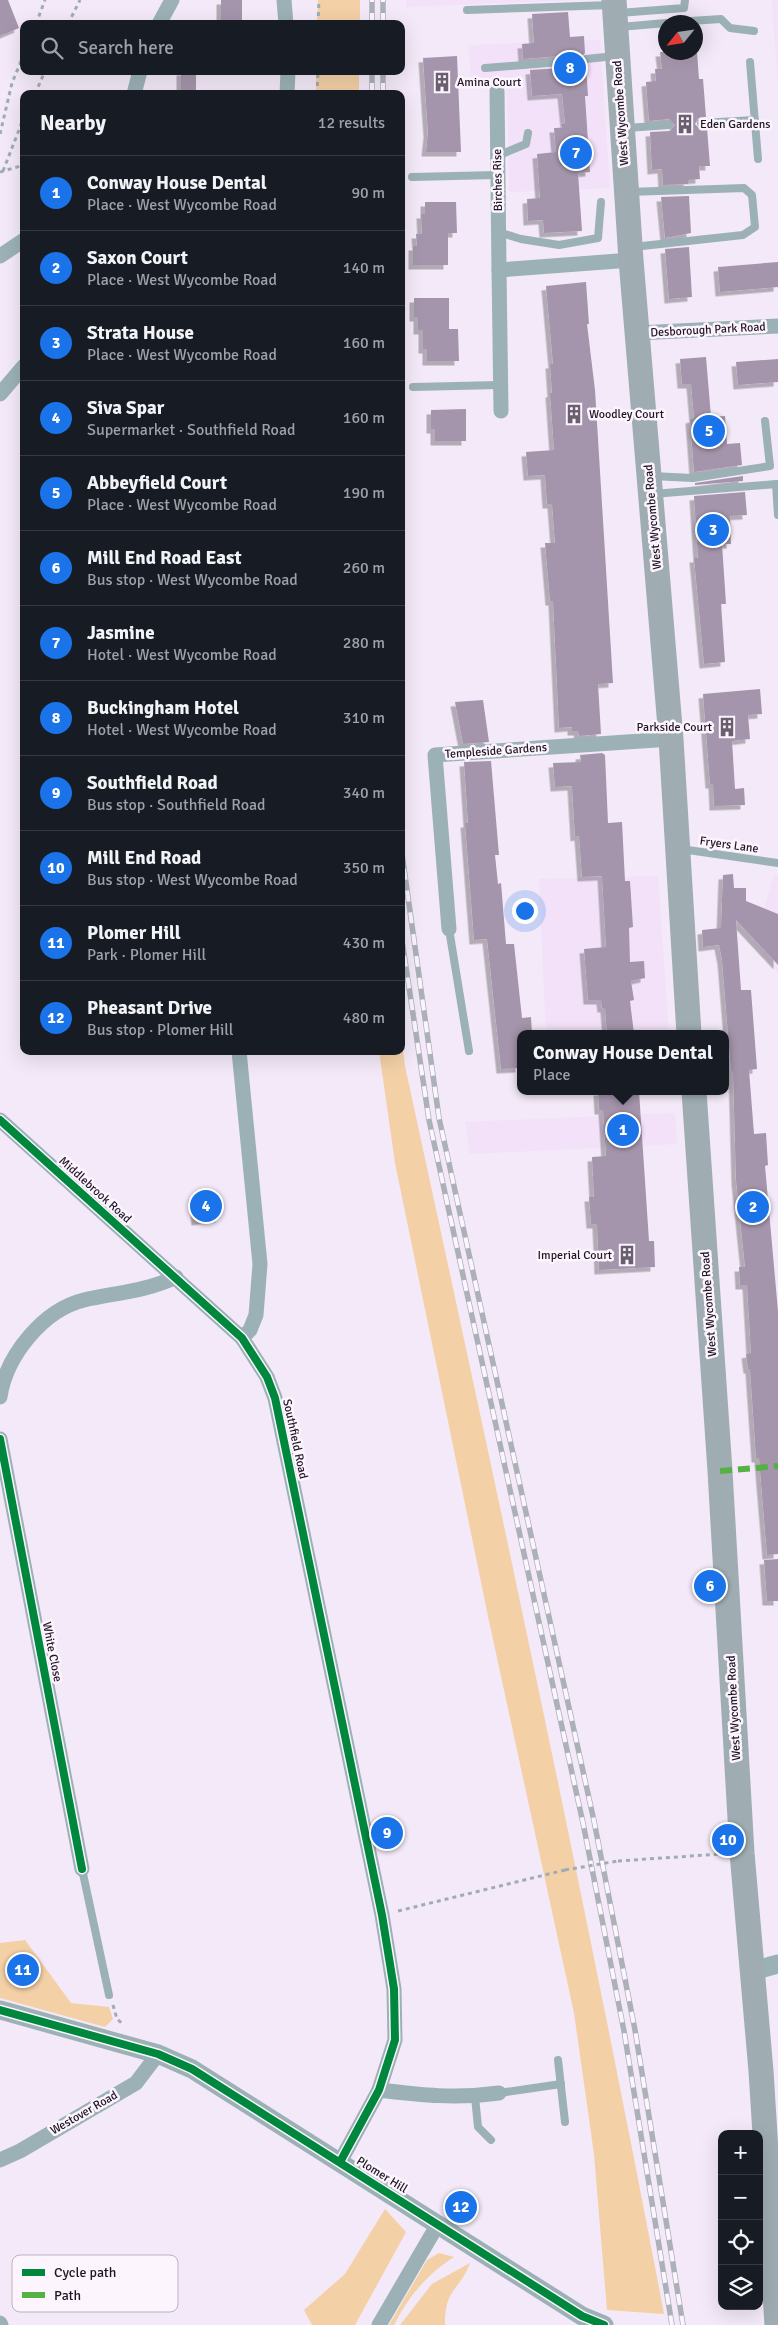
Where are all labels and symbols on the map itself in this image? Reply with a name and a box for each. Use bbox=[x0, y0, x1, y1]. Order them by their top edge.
north arrow bbox=[658, 15, 703, 60]
pin: 8 bbox=[554, 49, 586, 87]
street label: West Wycombe Road bbox=[610, 60, 632, 166]
building icon: Amina Court bbox=[431, 71, 453, 93]
place label: Amina Court bbox=[457, 75, 521, 90]
building icon: Eden Gardens bbox=[674, 113, 696, 135]
place label: Eden Gardens bbox=[700, 117, 770, 132]
pin: 7 bbox=[560, 134, 592, 172]
street label: Birches Rise bbox=[490, 149, 506, 211]
street label: Desborough Park Road bbox=[650, 319, 766, 341]
building icon: Woodley Court bbox=[563, 403, 585, 425]
place label: Woodley Court bbox=[589, 407, 664, 422]
pin: 5 bbox=[693, 412, 725, 450]
street label: West Wycombe Road bbox=[641, 464, 665, 570]
pin: 3 bbox=[697, 511, 729, 549]
building icon: Parkside Court bbox=[716, 716, 738, 738]
place label: Parkside Court bbox=[637, 720, 712, 735]
street label: Templeside Gardens bbox=[445, 740, 547, 762]
street label: Fryers Lane bbox=[699, 833, 759, 857]
your location bbox=[512, 898, 538, 924]
pin: 1 bbox=[607, 1111, 639, 1149]
street label: Middlebrook Road bbox=[56, 1154, 134, 1226]
pin: 4 bbox=[190, 1187, 222, 1225]
pin: 2 bbox=[737, 1188, 769, 1226]
building icon: Imperial Court bbox=[616, 1244, 638, 1266]
place label: Imperial Court bbox=[538, 1248, 612, 1263]
street label: West Wycombe Road bbox=[698, 1251, 720, 1357]
street label: Southfield Road bbox=[279, 1398, 311, 1480]
pin: 6 bbox=[694, 1567, 726, 1605]
street label: White Close bbox=[39, 1621, 65, 1683]
street label: West Wycombe Road bbox=[724, 1655, 744, 1761]
pin: 9 bbox=[371, 1814, 403, 1852]
pin: 10 bbox=[712, 1821, 744, 1859]
pin: 11 bbox=[7, 1951, 39, 1989]
street label: Westover Road bbox=[48, 2088, 120, 2138]
street label: Plomer Hill bbox=[354, 2153, 411, 2197]
pin: 12 bbox=[445, 2188, 477, 2226]
legend bbox=[12, 2255, 178, 2312]
text: Cycle path bbox=[54, 2264, 116, 2281]
text: Path bbox=[54, 2287, 81, 2304]

